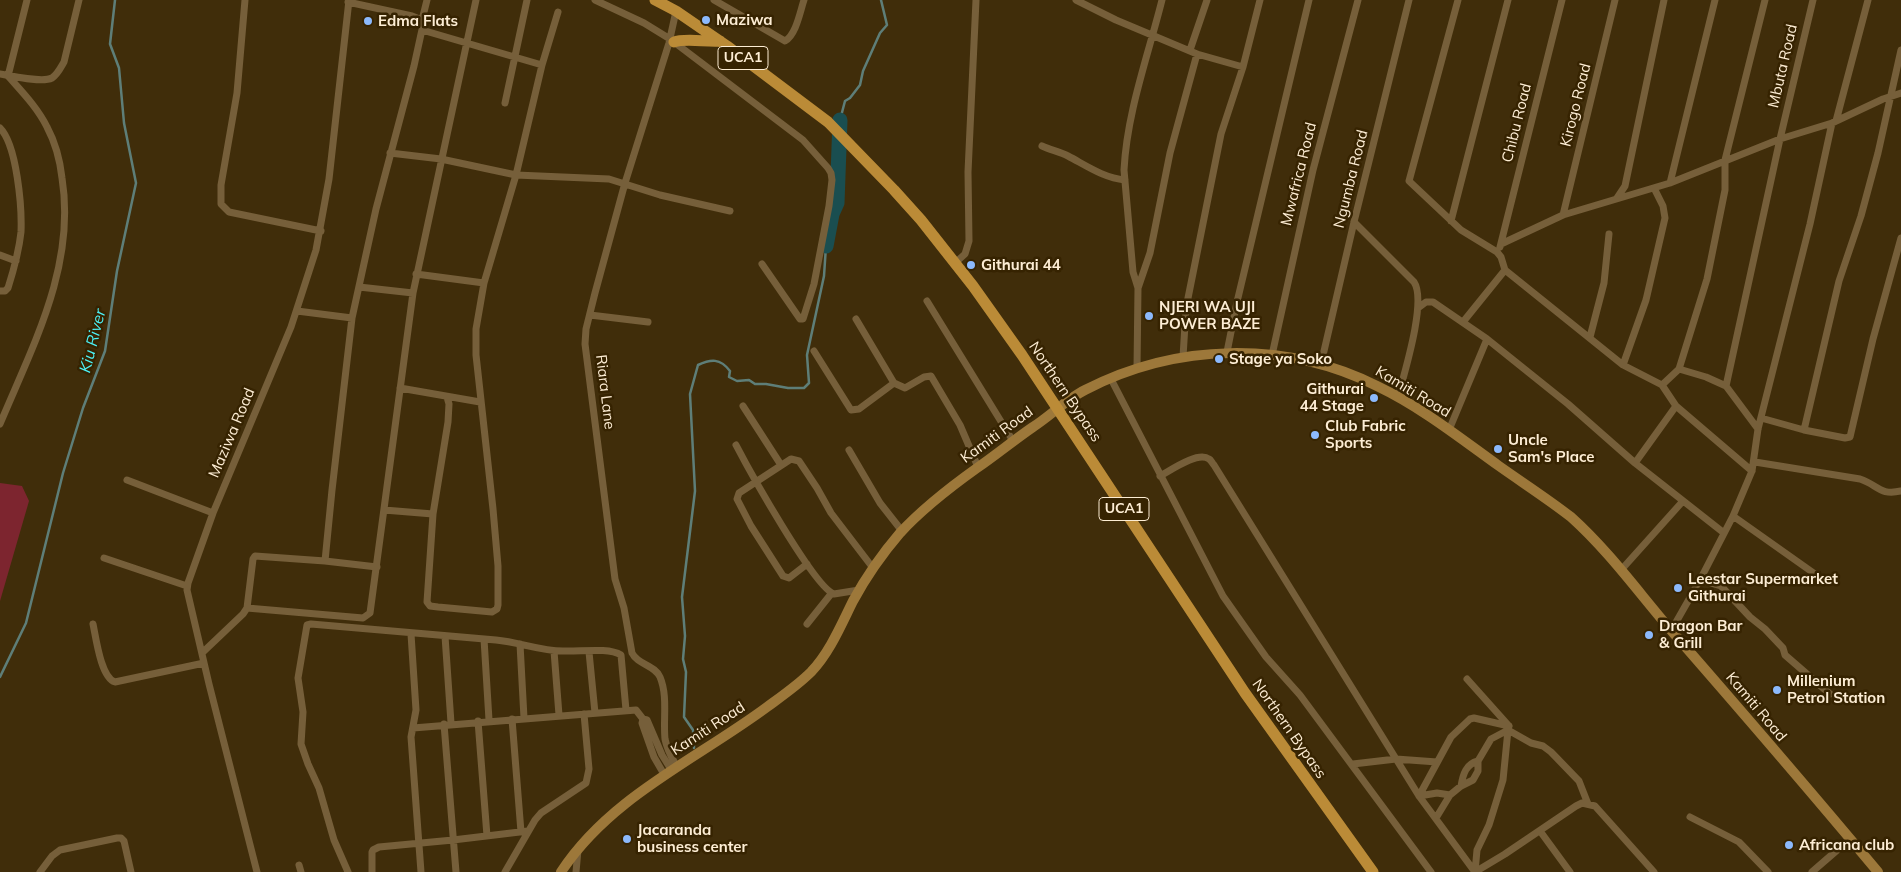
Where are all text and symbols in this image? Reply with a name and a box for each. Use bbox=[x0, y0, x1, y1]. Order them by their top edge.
place label: Maziwa bbox=[716, 11, 773, 29]
place label: Edma Flats bbox=[378, 12, 458, 30]
marker: Maziwa bbox=[700, 14, 712, 26]
marker: Edma Flats bbox=[362, 15, 374, 27]
street label: Mbuta Road bbox=[1765, 22, 1801, 110]
road number: UCA1 bbox=[718, 46, 768, 70]
street label: Kirogo Road bbox=[1557, 61, 1595, 149]
street label: Chibu Road bbox=[1498, 82, 1536, 164]
street label: Mwafrica Road bbox=[1277, 120, 1321, 228]
street label: Ngumba Road bbox=[1330, 128, 1372, 230]
place label: Githurai 44 bbox=[981, 256, 1061, 274]
marker: Githurai 44 bbox=[965, 259, 977, 271]
place label: NJERI WA UJI POWER BAZE bbox=[1159, 298, 1260, 333]
water label: Kiu River bbox=[76, 307, 110, 375]
marker: NJERI WA UJI POWER BAZE bbox=[1143, 310, 1155, 322]
street label: Northern Bypass bbox=[1025, 338, 1105, 446]
place label: Stage ya Soko bbox=[1229, 350, 1332, 368]
marker: Stage ya Soko bbox=[1213, 353, 1225, 365]
street label: Riara Lane bbox=[591, 354, 619, 430]
street label: Kamiti Road bbox=[1372, 362, 1454, 422]
place label: Githurai 44 Stage bbox=[1300, 380, 1364, 415]
street label: Maziwa Road bbox=[205, 385, 259, 481]
marker: Githurai 44 Stage bbox=[1368, 392, 1380, 404]
street label: Kamiti Road bbox=[957, 403, 1037, 467]
place label: Club Fabric Sports bbox=[1325, 417, 1406, 452]
marker: Club Fabric Sports bbox=[1309, 429, 1321, 441]
place label: Uncle Sam's Place bbox=[1508, 431, 1595, 466]
marker: Uncle Sam's Place bbox=[1492, 443, 1504, 455]
road number: UCA1 bbox=[1099, 498, 1149, 520]
place label: Leestar Supermarket Githurai bbox=[1688, 570, 1838, 605]
marker: Leestar Supermarket Githurai bbox=[1672, 582, 1684, 594]
place label: Dragon Bar & Grill bbox=[1659, 617, 1742, 652]
marker: Dragon Bar & Grill bbox=[1643, 629, 1655, 641]
street label: Kamiti Road bbox=[1722, 669, 1790, 745]
place label: Millenium Petrol Station bbox=[1787, 672, 1885, 707]
street label: Northern Bypass bbox=[1248, 676, 1330, 782]
marker: Millenium Petrol Station bbox=[1771, 684, 1783, 696]
street label: Kamiti Road bbox=[668, 698, 748, 760]
place label: Jacaranda business center bbox=[637, 821, 747, 856]
marker: Jacaranda business center bbox=[621, 833, 633, 845]
place label: Africana club bbox=[1799, 836, 1894, 854]
marker: Africana club bbox=[1783, 839, 1795, 851]

